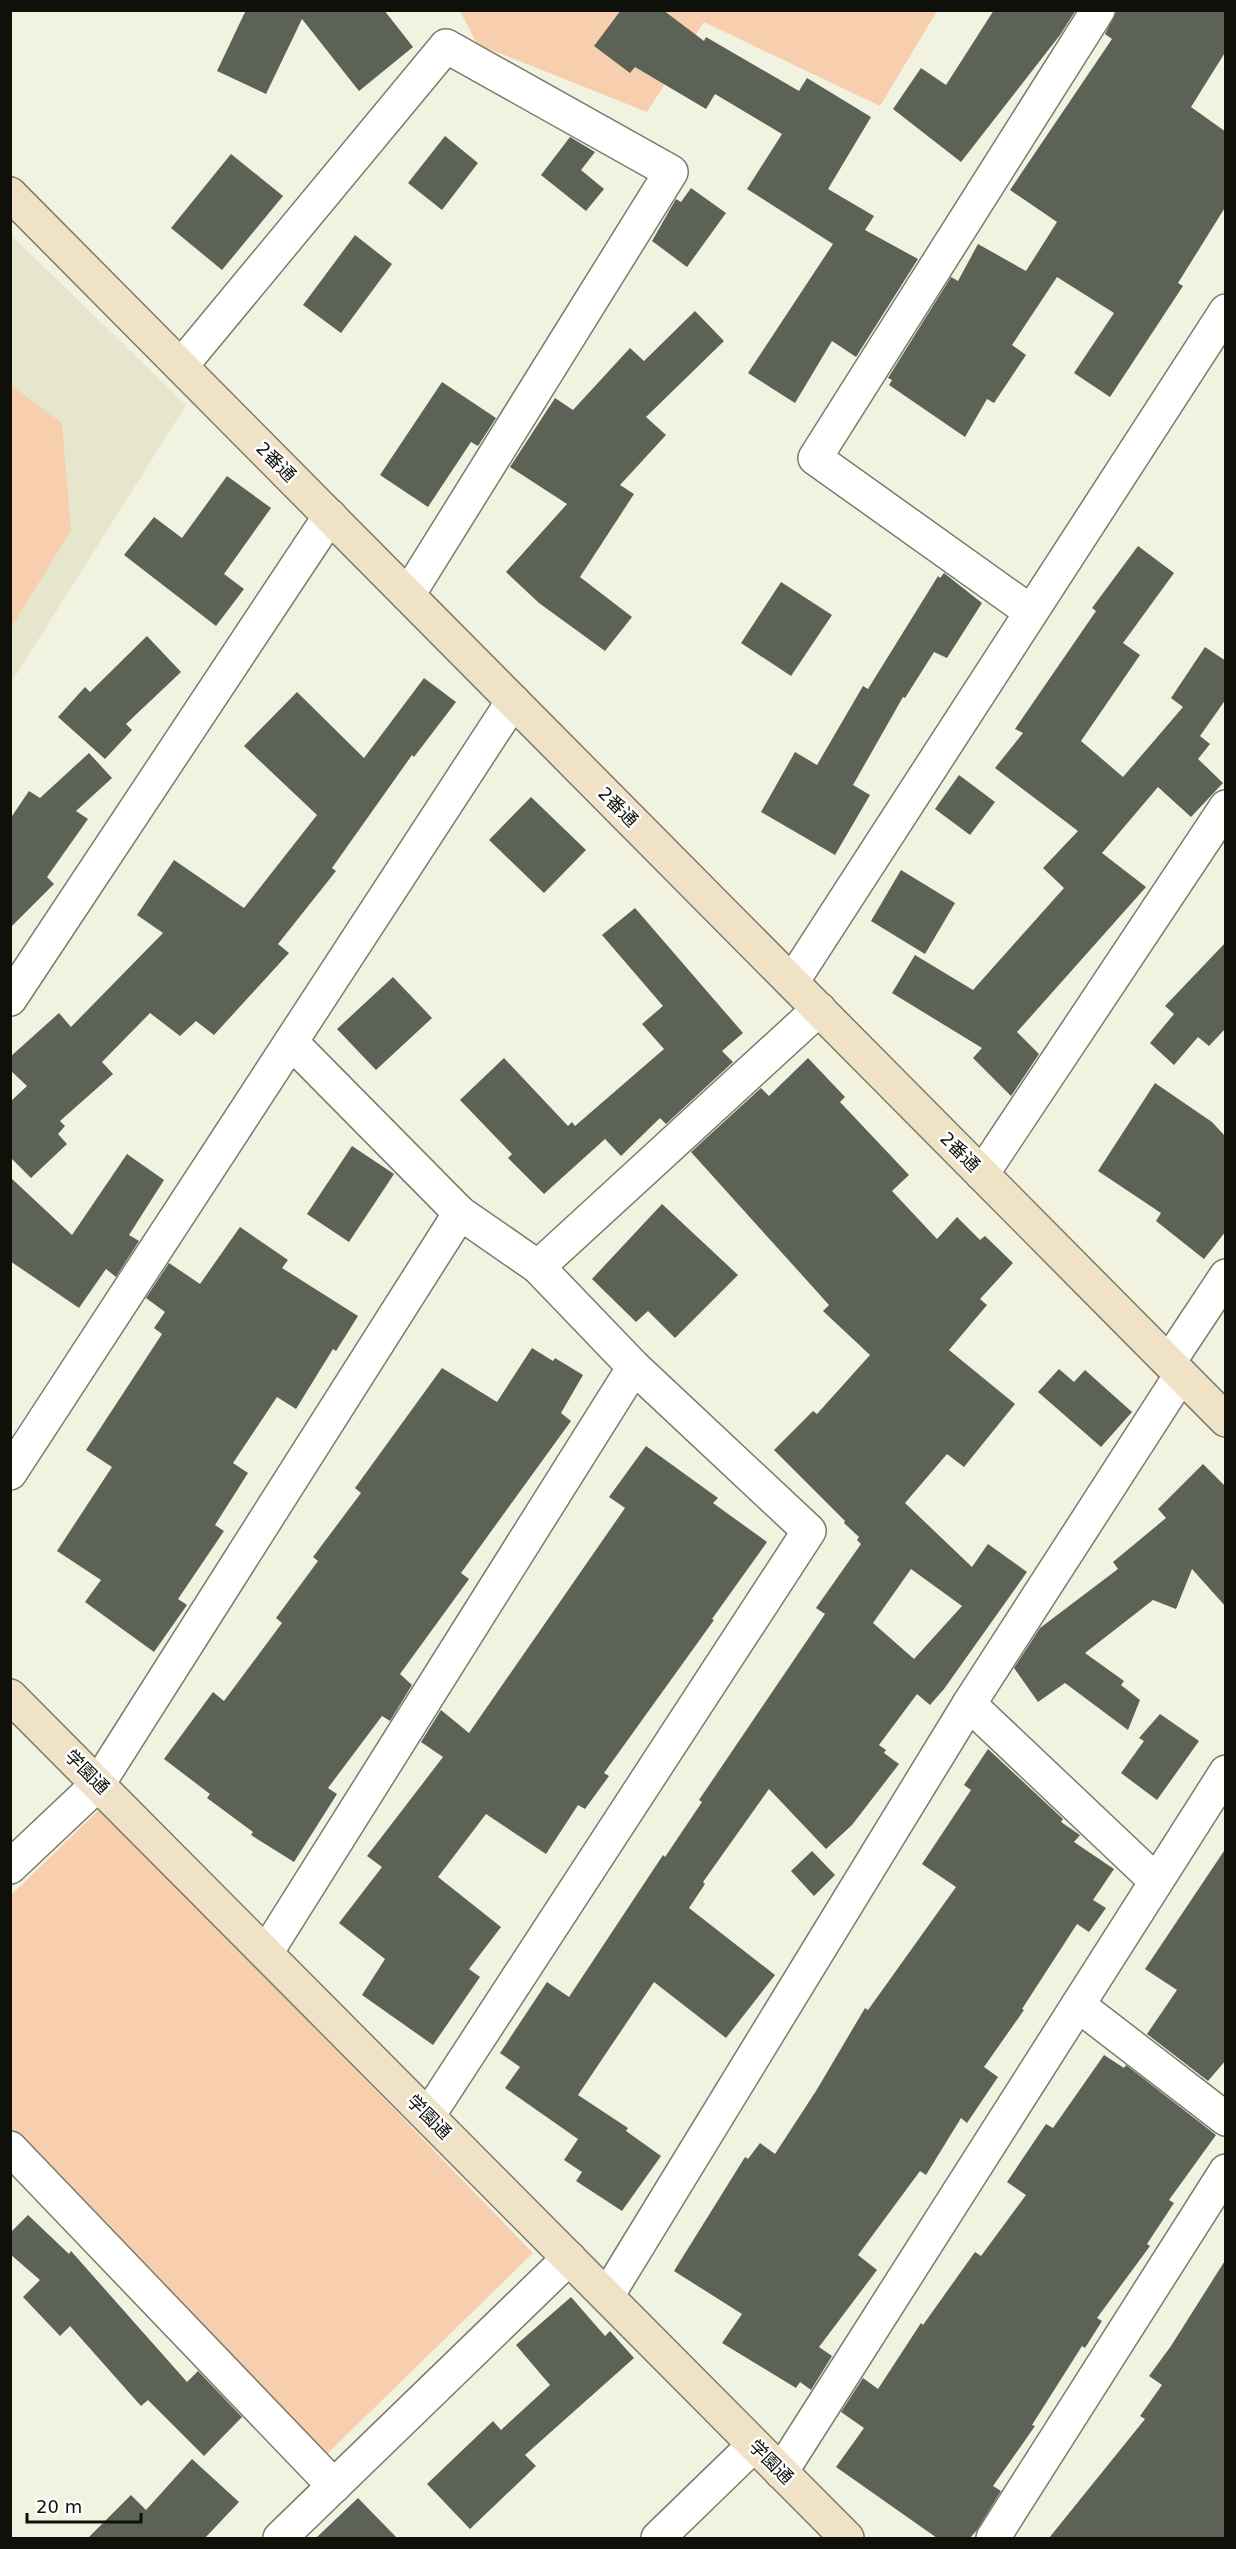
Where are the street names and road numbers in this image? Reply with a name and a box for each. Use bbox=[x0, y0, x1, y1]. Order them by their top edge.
street label: 2番通 bbox=[252, 437, 301, 486]
street label: 2番通 bbox=[594, 782, 643, 831]
street label: 2番通 bbox=[936, 1127, 985, 1176]
street label: 学園通 bbox=[61, 1745, 114, 1798]
street label: 学園通 bbox=[403, 2090, 456, 2143]
street label: 学園通 bbox=[745, 2435, 798, 2488]

